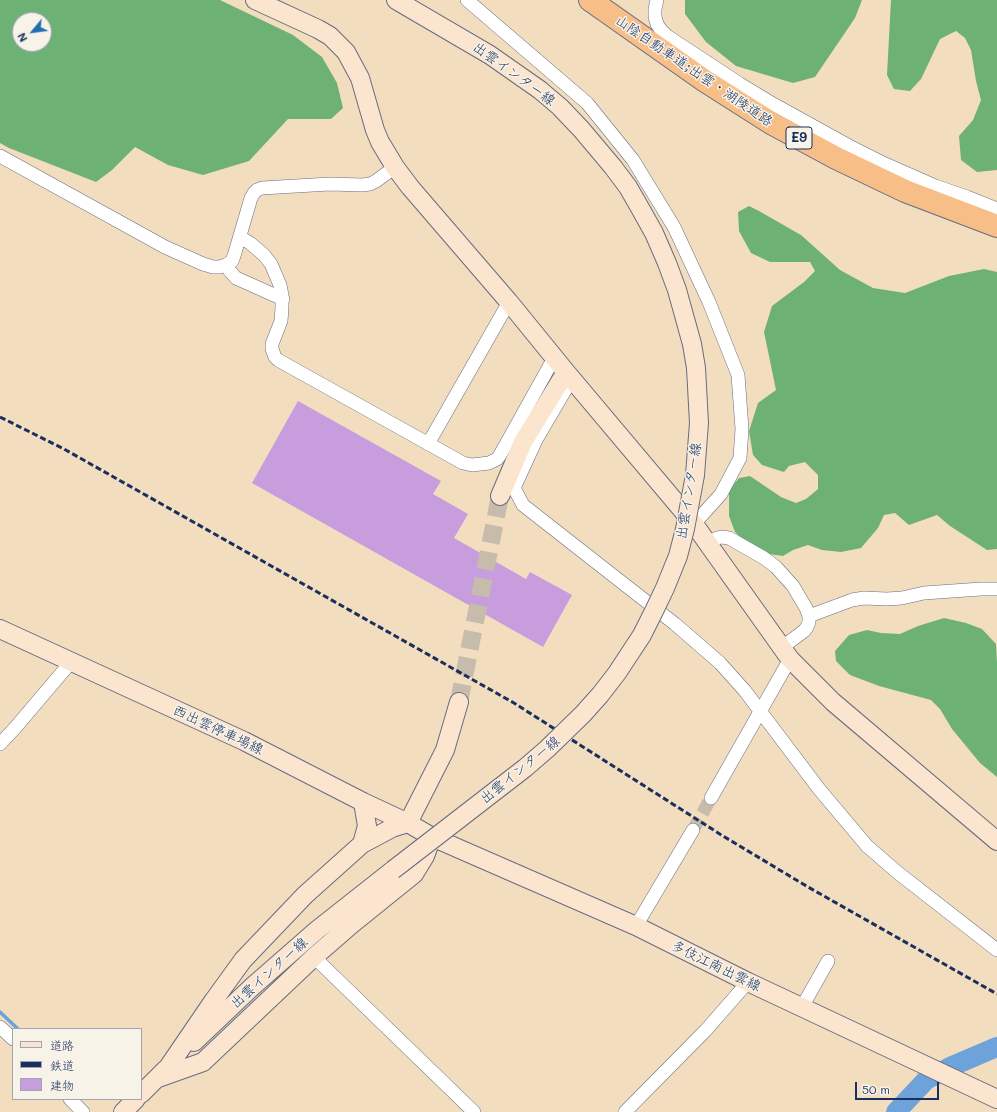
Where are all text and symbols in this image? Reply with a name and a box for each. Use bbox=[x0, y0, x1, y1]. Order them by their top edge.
north arrow bbox=[12, 12, 52, 52]
street label: 山陰自動車道;出雲・湖陵道路 bbox=[612, 12, 776, 130]
text: N bbox=[13, 30, 31, 45]
street label: 出雲インター線 bbox=[469, 38, 559, 110]
road number: E9 bbox=[786, 127, 812, 149]
street label: 出雲インター線 bbox=[673, 441, 705, 541]
street label: 西出雲停車場線 bbox=[170, 702, 266, 758]
street label: 出雲インター線 bbox=[477, 733, 563, 807]
street label: 出雲インター線 bbox=[227, 934, 311, 1012]
street label: 多伎江南出雲線 bbox=[668, 937, 764, 995]
legend bbox=[12, 1028, 142, 1100]
text: 道路 bbox=[50, 1037, 74, 1053]
text: 鉄道 bbox=[50, 1057, 74, 1073]
scale bar bbox=[857, 1074, 941, 1100]
text: 建物 bbox=[50, 1077, 74, 1093]
text: 50 m bbox=[862, 1081, 890, 1097]

